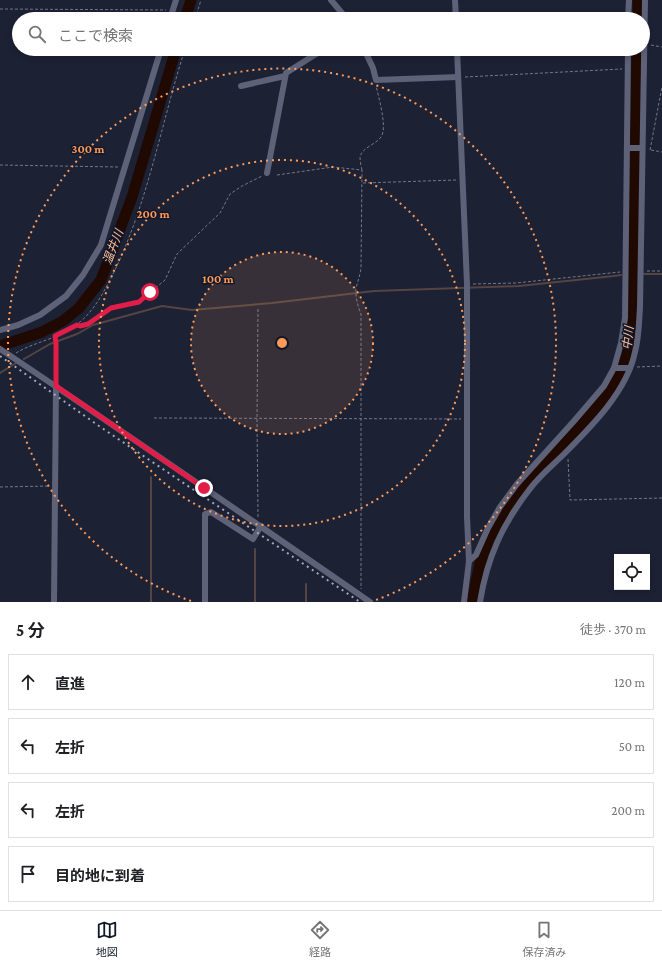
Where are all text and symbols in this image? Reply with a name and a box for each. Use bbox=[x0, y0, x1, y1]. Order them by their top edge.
search box bbox=[12, 12, 650, 56]
icon: search bbox=[26, 23, 48, 45]
text: ここで検索 bbox=[58, 28, 133, 44]
text: 300 m bbox=[72, 142, 105, 156]
text: 200 m bbox=[136, 207, 170, 221]
water label: 温井川 bbox=[100, 226, 127, 266]
text: 100 m bbox=[202, 272, 235, 286]
route start bbox=[141, 283, 159, 301]
water label: 中川 bbox=[620, 323, 636, 351]
centre of rings bbox=[275, 336, 289, 350]
route end bbox=[195, 479, 213, 497]
map controls bbox=[614, 554, 650, 590]
button: locate bbox=[614, 554, 650, 590]
text: 5 分 bbox=[16, 621, 45, 640]
text: 徒歩 · 370 m bbox=[580, 622, 646, 637]
icon: ahead bbox=[17, 671, 39, 693]
text: 120 m bbox=[614, 675, 645, 690]
text: 直進 bbox=[55, 676, 85, 692]
icon: left bbox=[17, 735, 39, 757]
text: 50 m bbox=[619, 739, 645, 754]
text: 左折 bbox=[55, 740, 85, 756]
icon: left bbox=[17, 799, 39, 821]
text: 200 m bbox=[611, 803, 645, 818]
text: 左折 bbox=[55, 804, 85, 820]
icon: arrive bbox=[17, 863, 39, 885]
text: 目的地に到着 bbox=[55, 868, 145, 884]
tab: 地図 bbox=[96, 919, 118, 959]
tab: 経路 bbox=[309, 919, 331, 959]
tab: 保存済み bbox=[522, 919, 566, 959]

